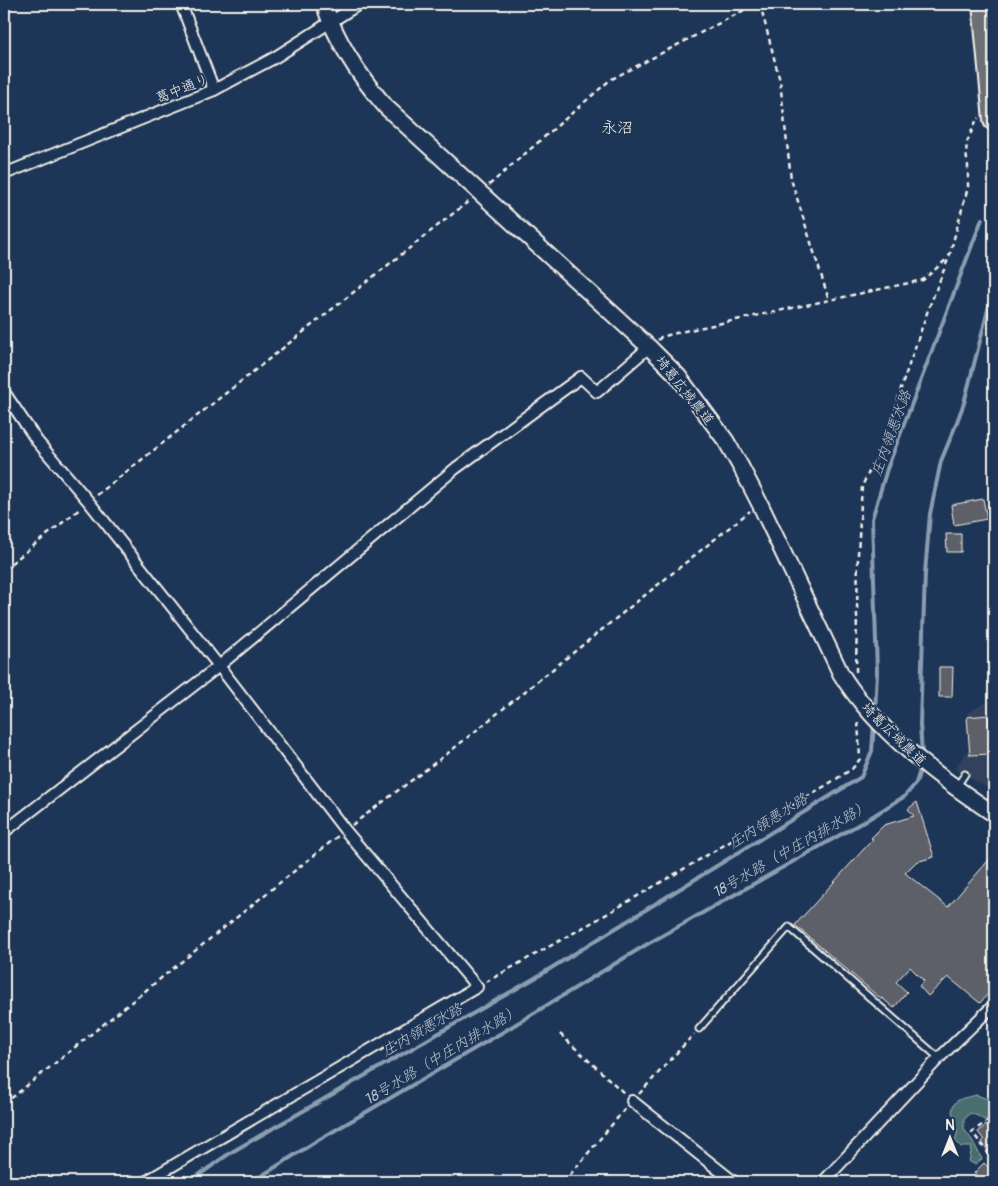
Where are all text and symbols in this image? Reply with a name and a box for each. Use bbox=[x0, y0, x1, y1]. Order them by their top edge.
street label: 葛中通り bbox=[153, 70, 211, 107]
district label: 永沼 bbox=[601, 118, 633, 138]
street label: 埼葛広域農道 bbox=[652, 352, 718, 428]
water label: 庄内領悪水路 bbox=[867, 387, 916, 479]
street label: 埼葛広域農道 bbox=[858, 699, 930, 770]
water label: 庄内領悪水路 bbox=[725, 789, 812, 853]
water label: 18号水路（中庄内排水路） bbox=[709, 797, 873, 902]
water label: 庄内領悪水路 bbox=[379, 999, 467, 1061]
water label: 18号水路（中庄内排水路） bbox=[361, 1001, 524, 1110]
north arrow bbox=[926, 1114, 976, 1164]
text: N bbox=[945, 1117, 955, 1134]

